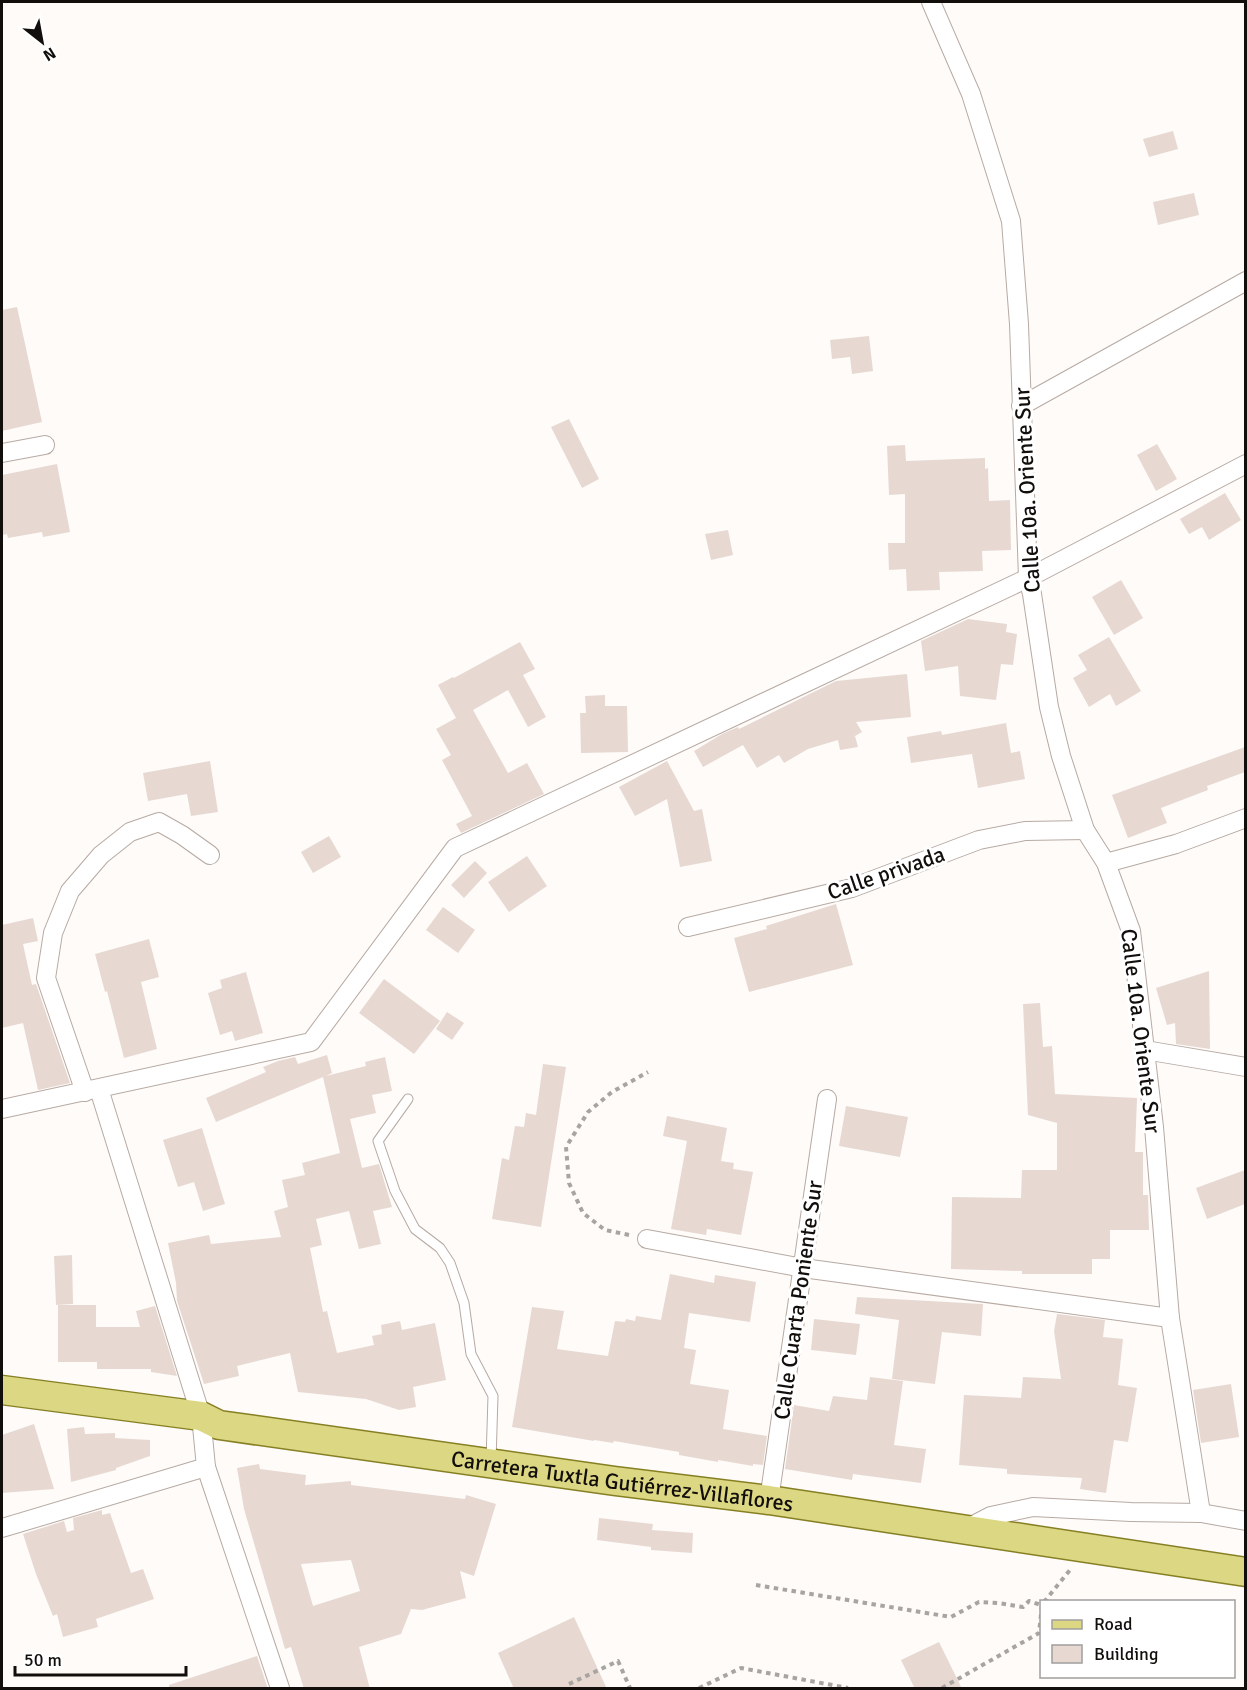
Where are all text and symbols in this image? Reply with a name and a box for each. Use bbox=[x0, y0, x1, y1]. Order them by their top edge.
north arrow bbox=[12, 12, 72, 72]
text: N bbox=[39, 43, 59, 65]
street label: Calle 10a. Oriente Sur bbox=[1008, 387, 1046, 593]
street label: Calle privada bbox=[824, 840, 948, 906]
street label: Calle 10a. Oriente Sur bbox=[1115, 927, 1167, 1135]
street label: Calle Cuarta Poniente Sur bbox=[768, 1179, 828, 1421]
street label: Carretera Tuxtla Gutiérrez-Villaflores bbox=[449, 1444, 795, 1517]
legend bbox=[1040, 1600, 1235, 1678]
text: Road bbox=[1094, 1613, 1133, 1635]
scale bar bbox=[15, 1639, 186, 1677]
text: Building bbox=[1094, 1643, 1158, 1665]
text: 50 m bbox=[24, 1649, 62, 1671]

